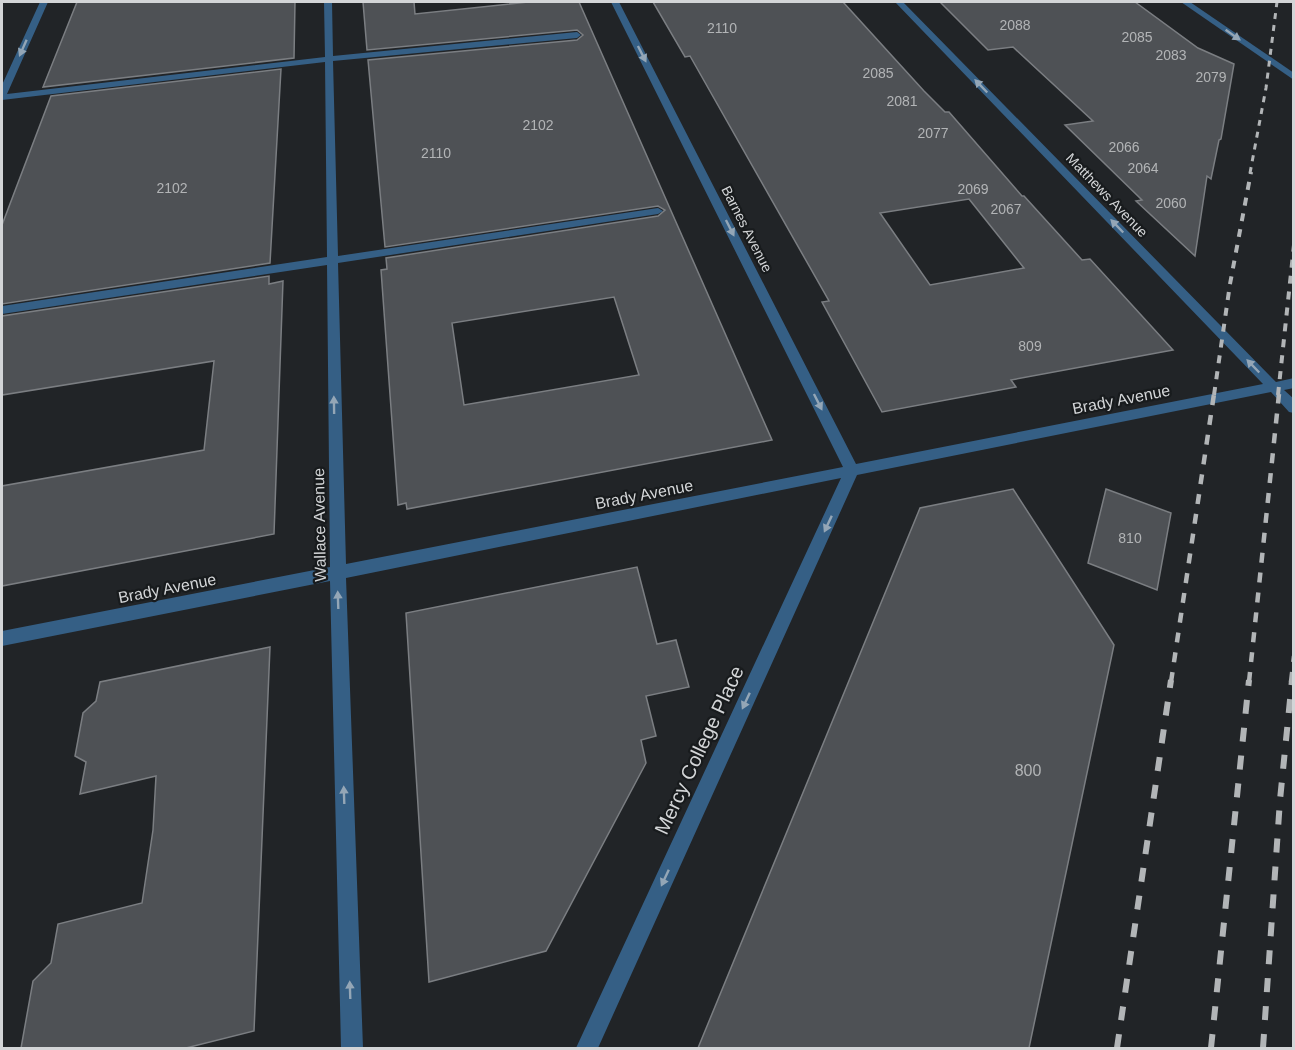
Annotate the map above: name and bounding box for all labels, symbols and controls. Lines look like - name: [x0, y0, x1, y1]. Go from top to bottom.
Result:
- house number: 2088: [999, 17, 1031, 33]
- house number: 2110: [707, 20, 737, 36]
- house number: 2085: [1121, 29, 1153, 45]
- one-way arrow: [1224, 29, 1240, 41]
- one-way arrow: [17, 39, 27, 57]
- one-way arrow: [637, 45, 646, 62]
- house number: 2083: [1155, 47, 1187, 63]
- house number: 2085: [862, 65, 894, 81]
- house number: 2079: [1195, 69, 1227, 85]
- one-way arrow: [975, 80, 989, 94]
- house number: 2081: [886, 93, 918, 109]
- house number: 2102: [522, 117, 554, 133]
- house number: 2077: [917, 125, 949, 141]
- house number: 2066: [1108, 139, 1140, 155]
- house number: 2110: [421, 145, 451, 161]
- street label: Matthews Avenue: [1063, 150, 1151, 240]
- house number: 2064: [1127, 160, 1159, 176]
- house number: 2102: [156, 180, 188, 196]
- house number: 2069: [957, 181, 989, 197]
- street label: Barnes Avenue: [718, 183, 776, 275]
- house number: 2060: [1155, 195, 1187, 211]
- house number: 2067: [990, 201, 1022, 217]
- one-way arrow: [725, 219, 734, 236]
- one-way arrow: [1110, 219, 1124, 234]
- house number: 809: [1018, 338, 1042, 354]
- one-way arrow: [1246, 360, 1260, 374]
- street label: Brady Avenue: [1071, 382, 1172, 417]
- one-way arrow: [813, 393, 822, 410]
- one-way arrow: [330, 396, 339, 415]
- street label: Wallace Avenue: [310, 468, 329, 582]
- street label: Brady Avenue: [594, 477, 695, 512]
- one-way arrow: [823, 515, 833, 533]
- house number: 810: [1118, 530, 1142, 546]
- street label: Brady Avenue: [117, 571, 218, 606]
- one-way arrow: [334, 591, 343, 610]
- street label: Mercy College Place: [650, 662, 748, 838]
- one-way arrow: [742, 693, 751, 710]
- house number: 800: [1015, 762, 1041, 779]
- one-way arrow: [340, 786, 349, 805]
- one-way arrow: [660, 870, 670, 888]
- one-way arrow: [346, 981, 355, 1000]

